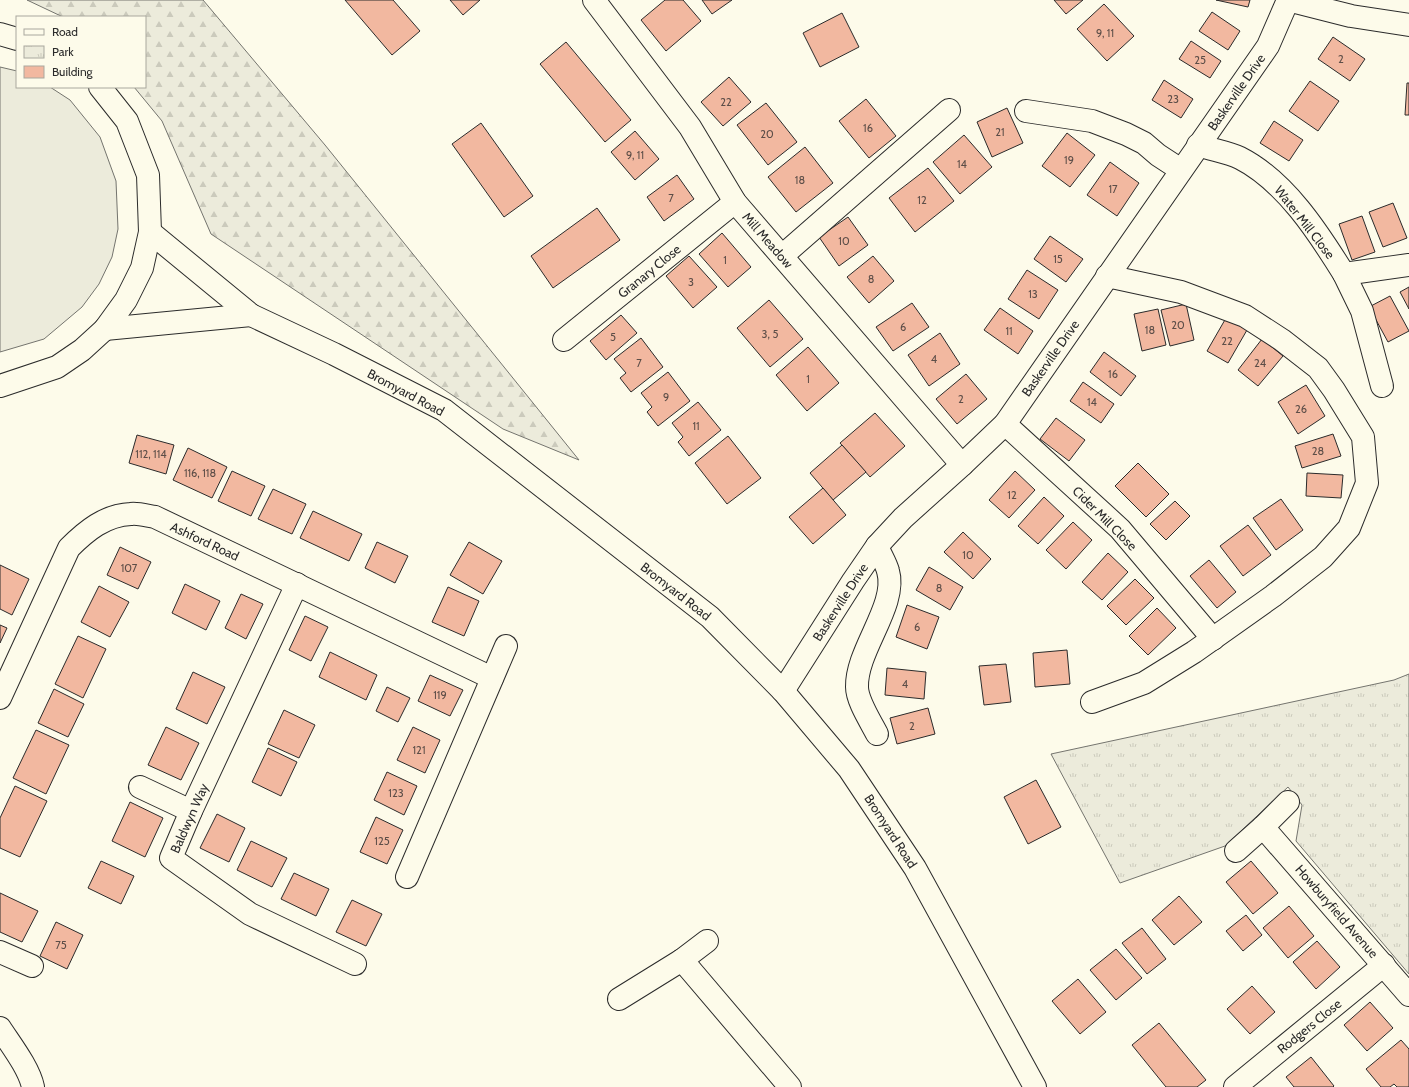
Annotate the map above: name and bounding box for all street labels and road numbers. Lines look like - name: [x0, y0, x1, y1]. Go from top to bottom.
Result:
- street label: Baskerville Drive: [1204, 50, 1268, 133]
- street label: Water Mill Close: [1271, 182, 1339, 262]
- street label: Mill Meadow: [739, 209, 797, 272]
- street label: Granary Close: [614, 241, 684, 301]
- street label: Baskerville Drive: [1018, 316, 1082, 399]
- street label: Bromyard Road: [365, 365, 447, 419]
- street label: Cider Mill Close: [1069, 482, 1141, 554]
- street label: Ashford Road: [168, 518, 242, 564]
- street label: Bromyard Road: [638, 559, 714, 623]
- street label: Baskerville Drive: [809, 560, 871, 644]
- street label: Baldwyn Way: [166, 780, 212, 855]
- street label: Bromyard Road: [861, 791, 921, 871]
- street label: Howburyfield Avenue: [1292, 861, 1382, 961]
- street label: Rodgers Close: [1274, 995, 1344, 1057]

